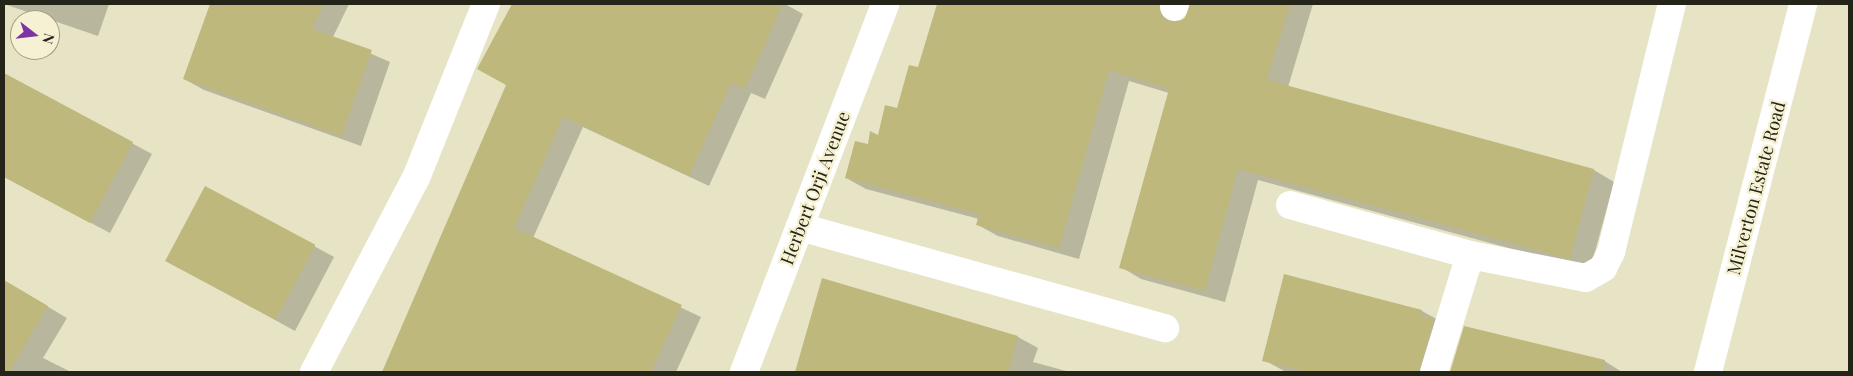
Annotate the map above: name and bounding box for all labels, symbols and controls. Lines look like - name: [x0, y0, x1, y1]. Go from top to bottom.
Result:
- north arrow: [10, 10, 60, 60]
- text: N: [38, 32, 59, 46]
- street label: Milverton Estate Road: [1722, 99, 1790, 277]
- street label: Herbert Orji Avenue: [776, 108, 854, 268]

